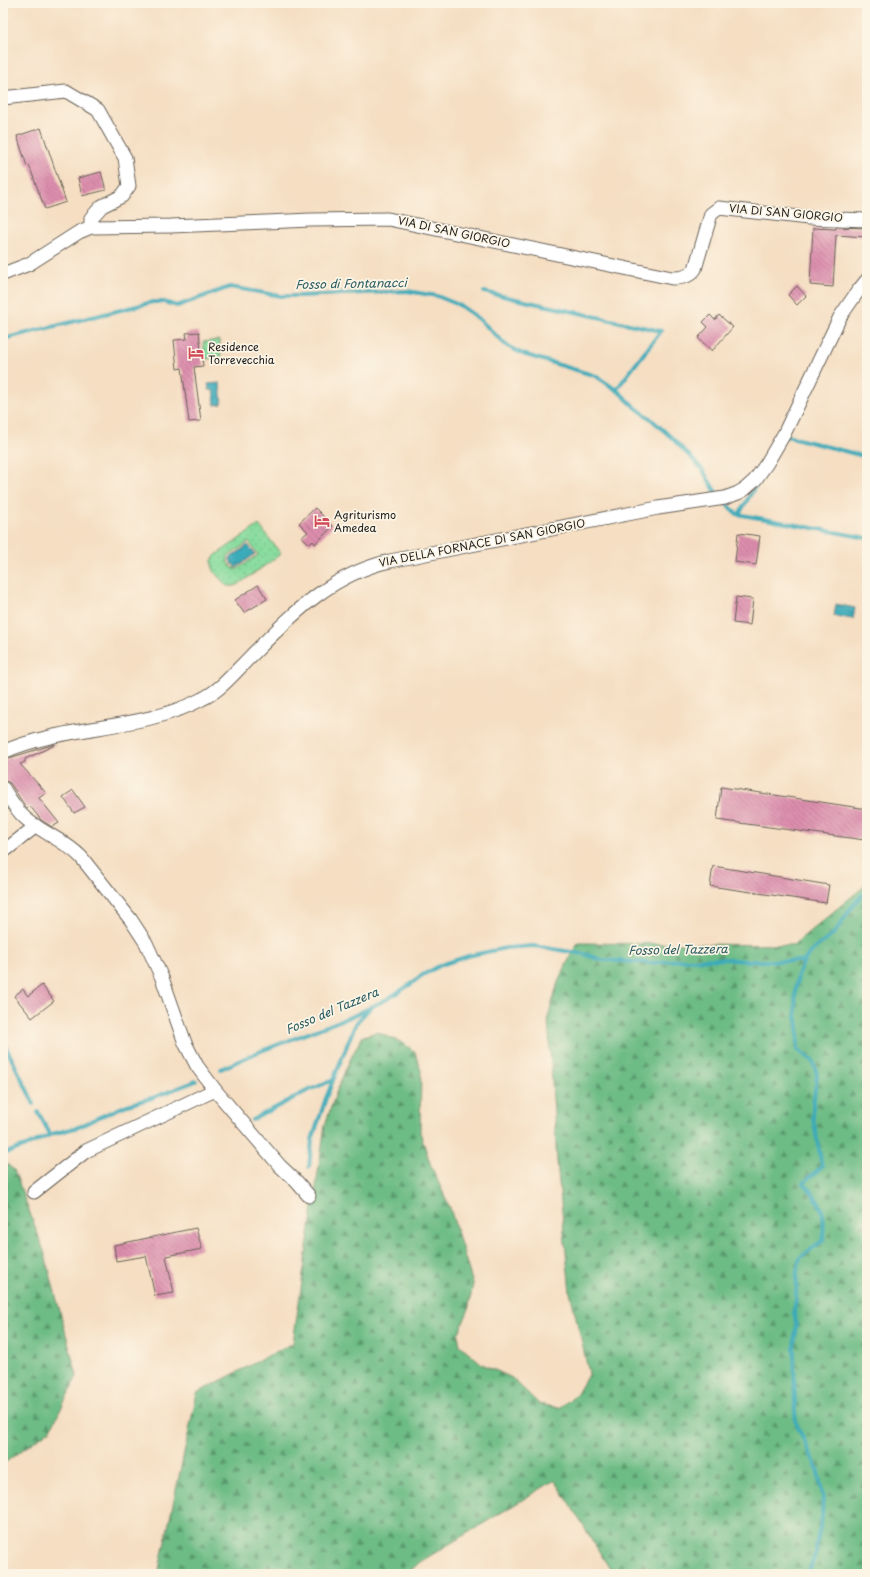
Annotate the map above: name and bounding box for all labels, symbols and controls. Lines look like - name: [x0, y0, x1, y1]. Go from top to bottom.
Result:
- street label: VIA DI SAN GIORGIO: [728, 199, 844, 226]
- street label: VIA DI SAN GIORGIO: [396, 211, 512, 252]
- water label: Fosso di Fontanacci: [295, 273, 409, 293]
- place label: Residence Torrevecchia: [208, 338, 275, 368]
- hotel icon: Residence Torrevecchia: [187, 344, 205, 362]
- place label: Agriturismo Amedea: [334, 506, 396, 536]
- hotel icon: Agriturismo Amedea: [313, 512, 331, 530]
- street label: VIA DELLA FORNACE DI SAN GIORGIO: [377, 514, 587, 571]
- water label: Fosso del Tazzera: [628, 939, 728, 959]
- water label: Fosso del Tazzera: [282, 982, 381, 1038]

